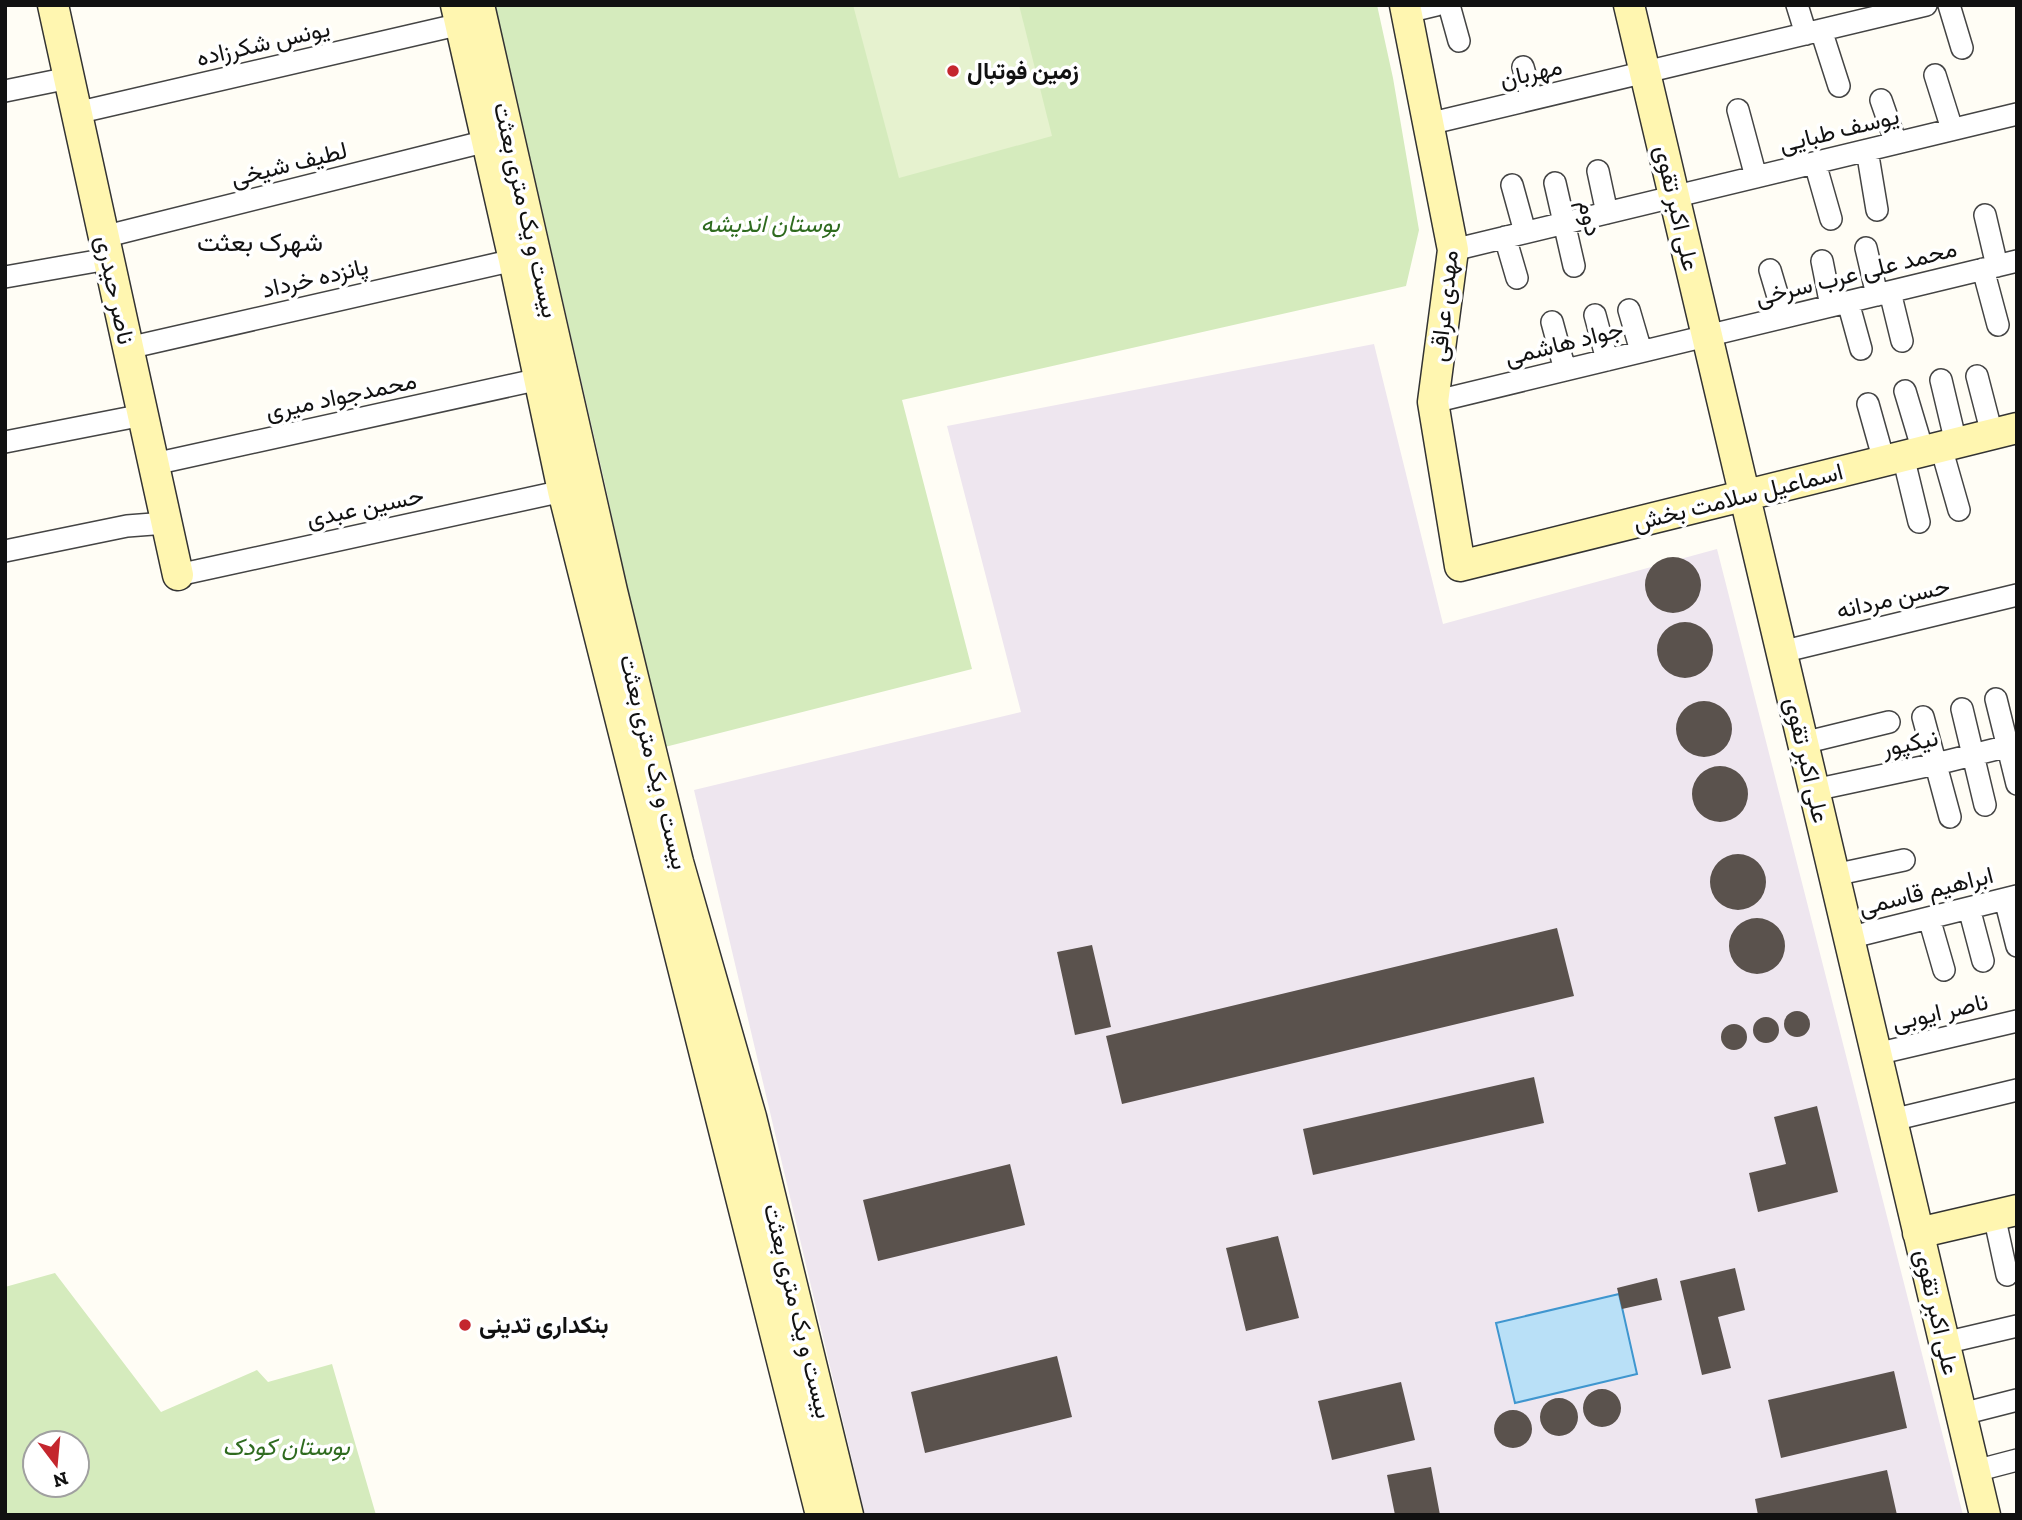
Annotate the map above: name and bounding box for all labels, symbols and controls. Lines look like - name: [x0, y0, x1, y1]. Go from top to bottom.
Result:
- street label: یونس شکرزاده: [193, 13, 333, 73]
- street label: مهربان: [1497, 51, 1565, 95]
- place label: زمین فوتبال: [967, 56, 1079, 86]
- marker: زمین فوتبال: [945, 63, 961, 79]
- street label: بیست و یک متری بعثت: [487, 99, 565, 321]
- street label: یوسف طبایی: [1776, 101, 1902, 159]
- street label: لطیف شیخی: [228, 135, 350, 192]
- street label: علی اکبر تقوی: [1648, 142, 1706, 274]
- street label: دوم: [1570, 197, 1609, 239]
- park label: بوستان اندیشه: [700, 209, 840, 239]
- district label: شهرک بعثت: [197, 226, 323, 258]
- street label: ناصر حیدری: [89, 233, 141, 347]
- street label: محمد علی عرب سرخی: [1752, 233, 1960, 313]
- street label: مهدی عراقی: [1423, 249, 1465, 363]
- street label: پانزده خرداد: [259, 251, 371, 306]
- street label: جواد هاشمی: [1502, 314, 1626, 372]
- street label: محمدجواد میری: [263, 365, 419, 427]
- street label: اسماعیل سلامت بخش: [1630, 456, 1846, 537]
- street label: حسین عبدی: [304, 480, 426, 533]
- street label: حسن مردانه: [1833, 570, 1953, 626]
- street label: بیست و یک متری بعثت: [613, 652, 695, 872]
- street label: علی اکبر تقوی: [1778, 694, 1836, 826]
- street label: نیکپور: [1878, 722, 1941, 765]
- street label: ابراهیم قاسمی: [1856, 860, 1997, 923]
- street label: ناصر ایوبی: [1889, 986, 1991, 1038]
- street label: بیست و یک متری بعثت: [757, 1201, 839, 1421]
- street label: علی اکبر تقوی: [1908, 1246, 1966, 1378]
- place label: بنکداری تدینی: [479, 1310, 609, 1340]
- marker: بنکداری تدینی: [457, 1317, 473, 1333]
- north arrow: [21, 1429, 91, 1499]
- park label: بوستان کودک: [222, 1432, 351, 1462]
- text: N: [50, 1467, 71, 1493]

